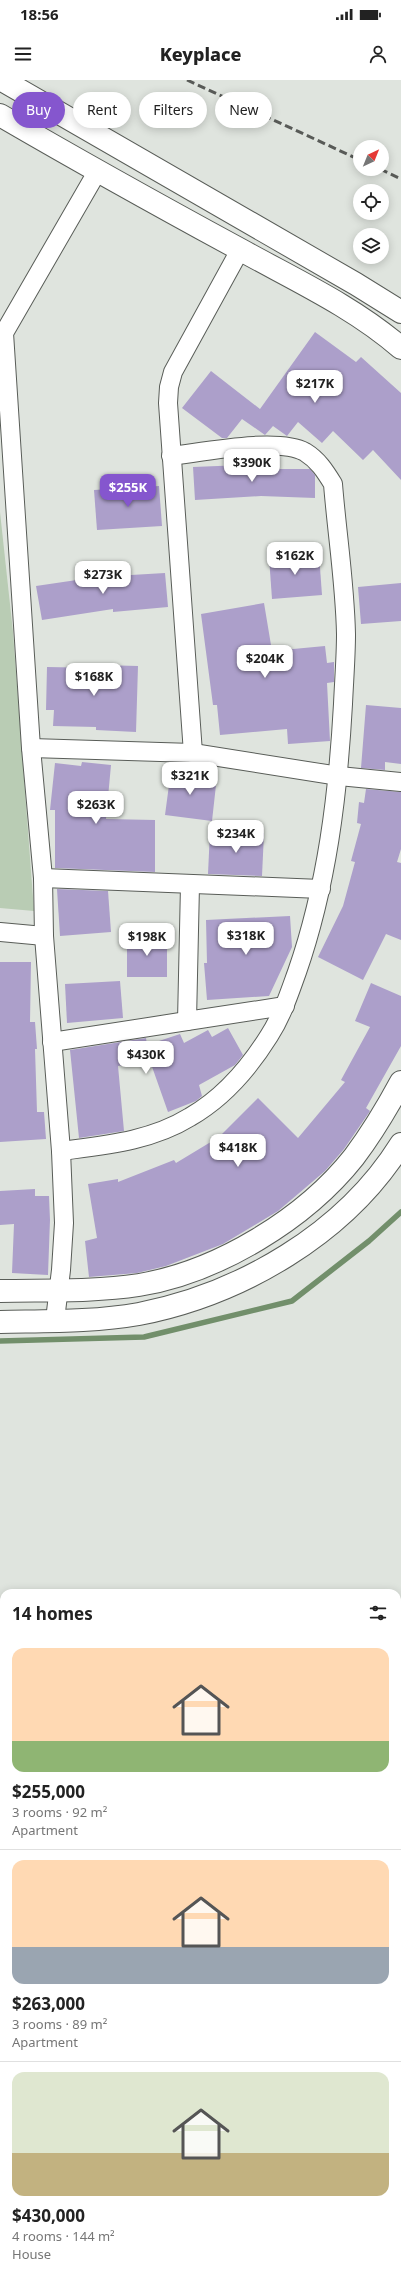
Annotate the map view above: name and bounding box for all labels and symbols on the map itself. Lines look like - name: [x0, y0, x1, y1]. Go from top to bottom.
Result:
- north arrow: [353, 140, 389, 176]
- pin: $217K: [287, 370, 343, 404]
- pin: $390K: [224, 449, 280, 483]
- pin: $255K: [100, 474, 156, 508]
- pin: $162K: [267, 542, 323, 576]
- pin: $273K: [75, 561, 131, 595]
- pin: $204K: [237, 645, 293, 679]
- pin: $168K: [66, 663, 122, 697]
- pin: $321K: [162, 762, 218, 796]
- pin: $263K: [68, 791, 124, 825]
- pin: $234K: [208, 820, 264, 854]
- pin: $318K: [218, 922, 274, 956]
- pin: $198K: [119, 923, 175, 957]
- pin: $430K: [118, 1041, 174, 1075]
- pin: $418K: [210, 1134, 266, 1168]

